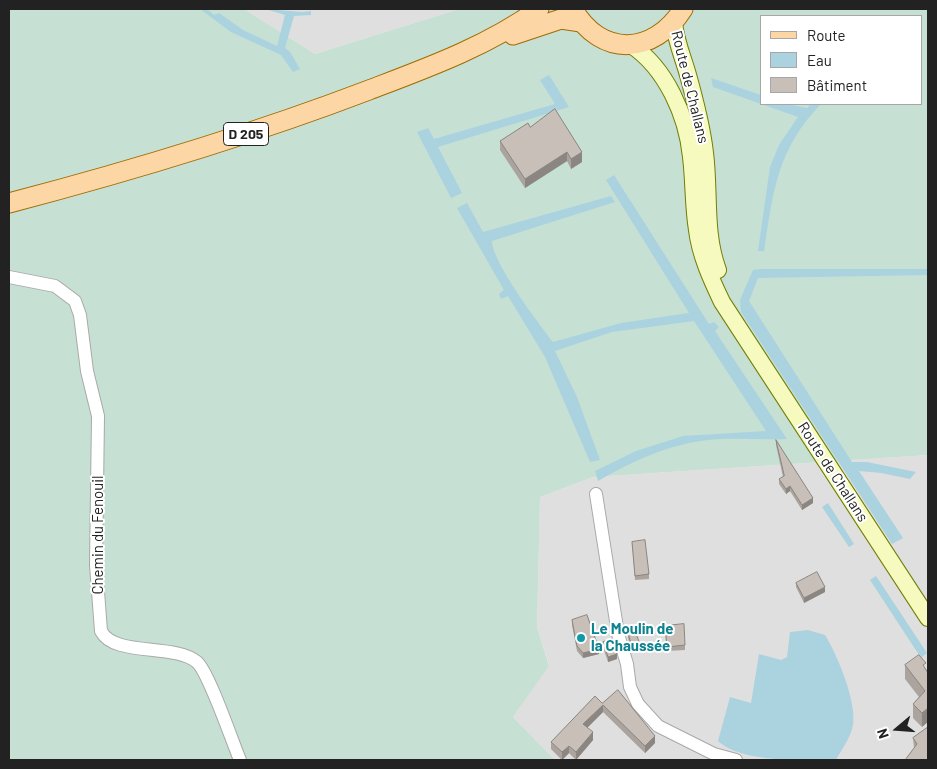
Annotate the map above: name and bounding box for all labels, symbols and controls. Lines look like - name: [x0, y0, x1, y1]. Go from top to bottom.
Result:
- legend: [760, 15, 922, 105]
- text: Route: [807, 26, 846, 44]
- street label: Route de Challans: [667, 29, 713, 145]
- text: Eau: [807, 51, 832, 69]
- text: Bâtiment: [807, 76, 867, 94]
- road number: D 205: [224, 122, 268, 146]
- street label: Route de Challans: [794, 419, 872, 525]
- street label: Chemin du Fenouil: [89, 475, 107, 595]
- place label: Le Moulin de la Chaussée: [591, 620, 673, 655]
- marker: Le Moulin de la Chaussée: [575, 632, 587, 644]
- north arrow: [872, 704, 922, 754]
- text: N: [873, 727, 892, 741]

